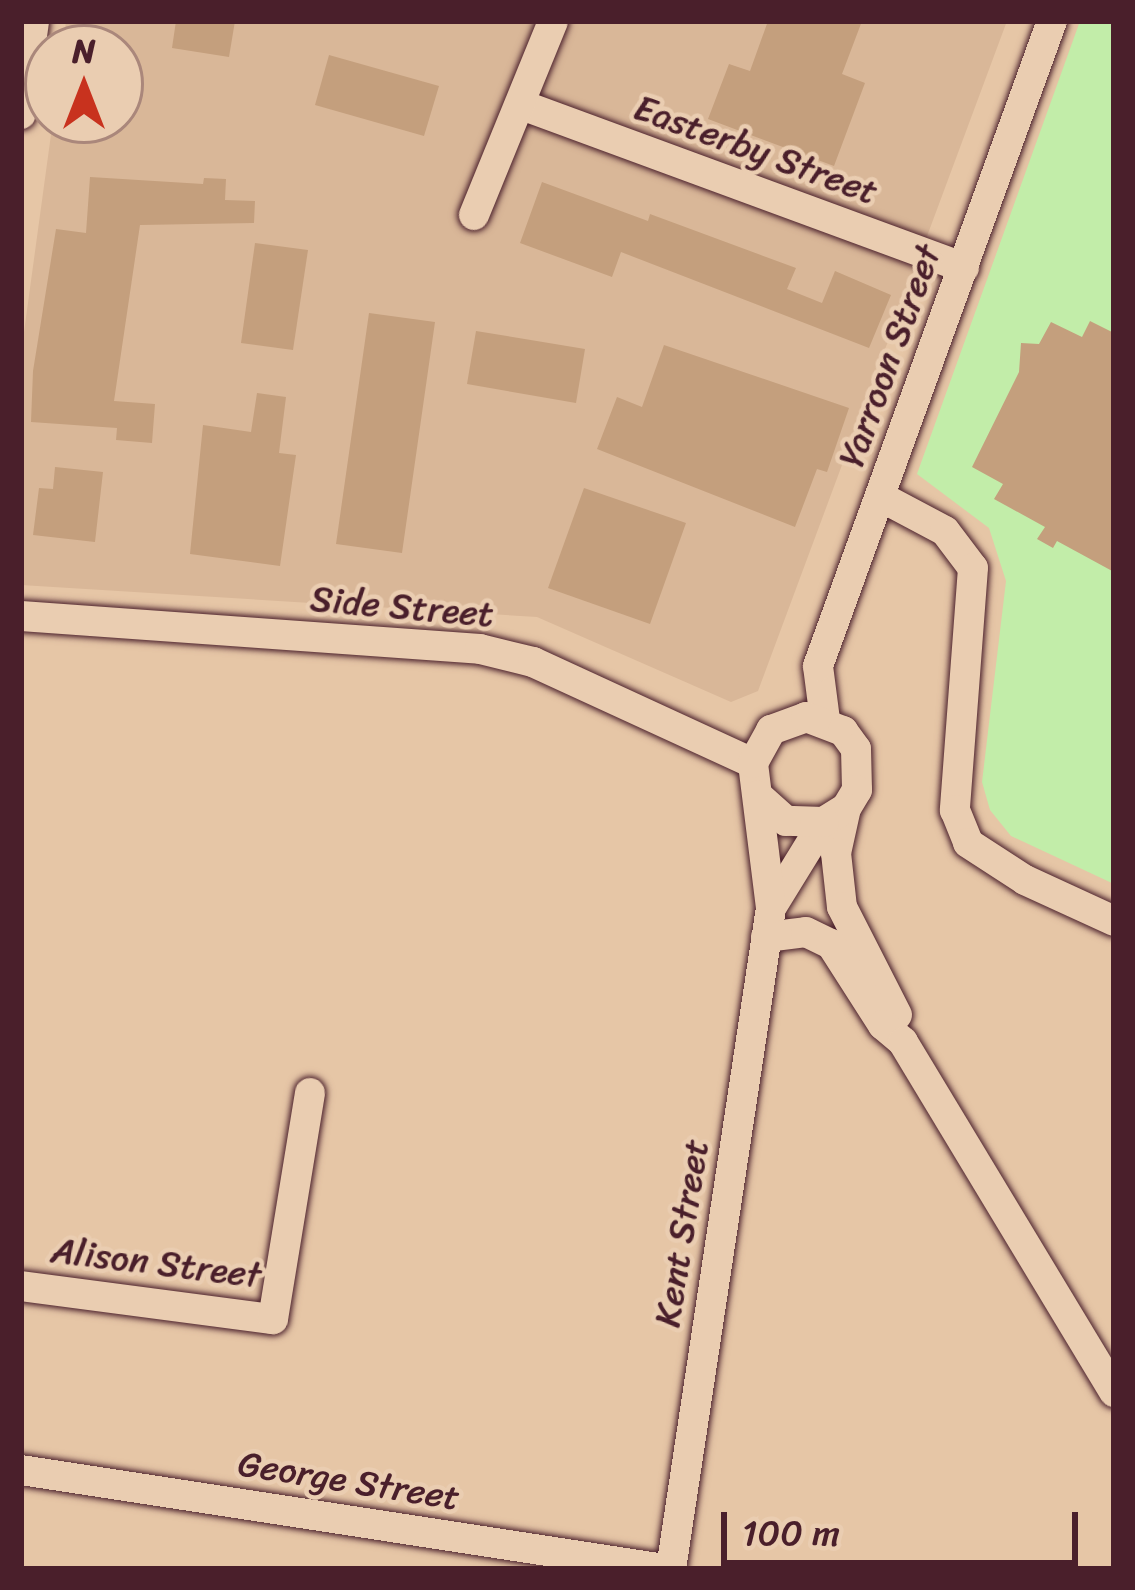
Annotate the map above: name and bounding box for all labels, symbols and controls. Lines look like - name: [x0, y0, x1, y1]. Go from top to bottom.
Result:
- text: N: [73, 22, 95, 80]
- north arrow: [24, 24, 144, 144]
- street label: Easterby Street: [628, 86, 884, 214]
- street label: Yarroon Street: [830, 239, 950, 473]
- street label: Side Street: [308, 577, 496, 637]
- street label: Kent Street: [646, 1136, 718, 1330]
- street label: Alison Street: [48, 1229, 264, 1297]
- street label: George Street: [235, 1442, 463, 1520]
- scale bar: [727, 1488, 1084, 1562]
- text: 100 m: [742, 1501, 840, 1565]

